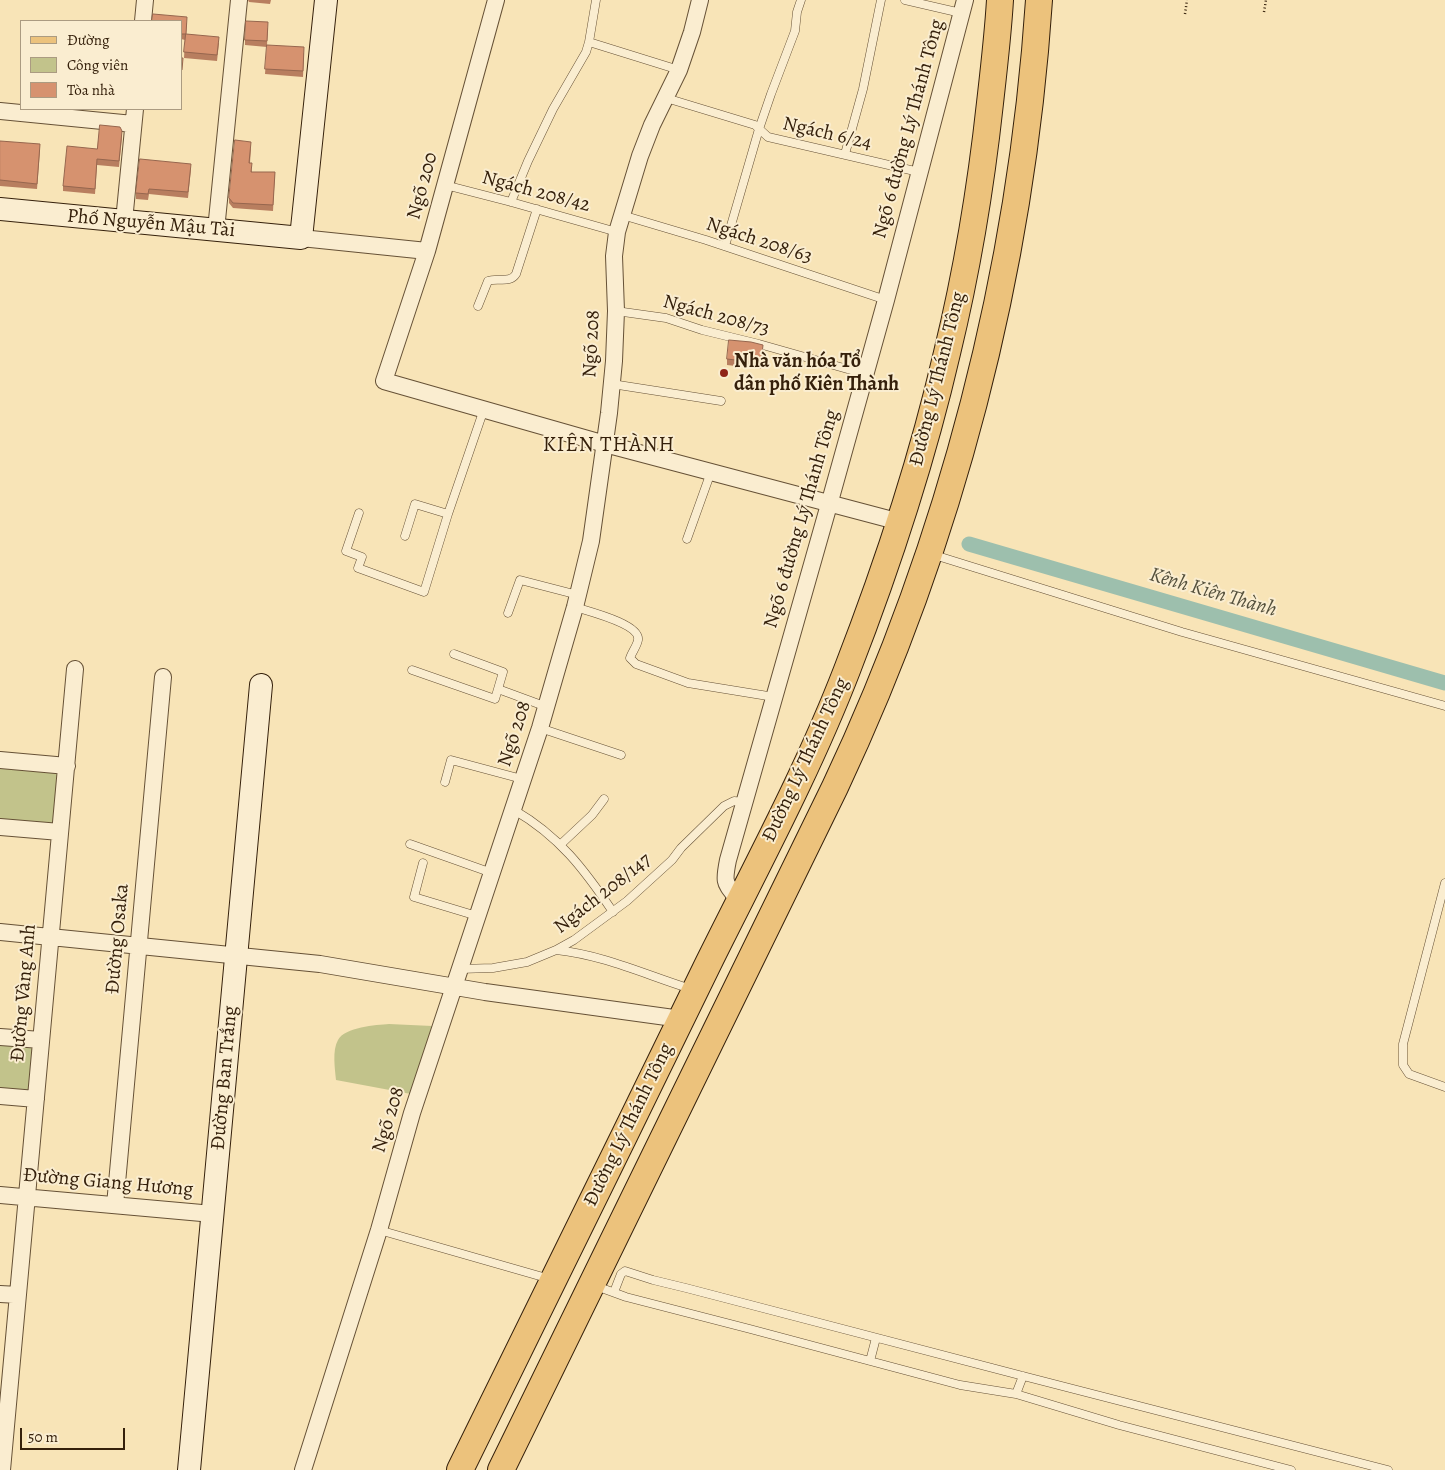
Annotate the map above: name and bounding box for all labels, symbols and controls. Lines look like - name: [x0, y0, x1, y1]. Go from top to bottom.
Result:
- street label: Ngõ 6 đường Lý Thánh Tông: [868, 17, 950, 241]
- legend: [20, 20, 182, 110]
- text: Đường: [67, 30, 109, 50]
- text: Công viên: [67, 55, 128, 75]
- text: Tòa nhà: [67, 80, 115, 100]
- street label: Ngách 6/24: [780, 112, 874, 156]
- street label: Ngõ 200: [403, 150, 443, 222]
- street label: Ngách 208/42: [479, 166, 593, 218]
- street label: Phố Nguyễn Mậu Tài: [66, 205, 236, 243]
- street label: Ngách 208/63: [703, 213, 815, 269]
- street label: Đường Lý Thánh Tông: [905, 289, 971, 469]
- street label: Ngách 208/73: [660, 290, 772, 342]
- street label: Ngõ 208: [578, 310, 606, 378]
- place label: Nhà văn hóa Tổ dân phố Kiên Thành: [734, 350, 899, 397]
- marker: Nhà văn hóa Tổ dân phố Kiên Thành: [718, 367, 730, 379]
- street label: Ngõ 6 đường Lý Thánh Tông: [759, 407, 845, 631]
- district label: KIÊN THÀNH: [541, 433, 677, 459]
- water label: Kênh Kiên Thành: [1146, 563, 1280, 623]
- street label: Đường Lý Thánh Tông: [757, 674, 855, 846]
- street label: Ngõ 208: [493, 698, 537, 770]
- street label: Ngách 208/147: [550, 849, 656, 939]
- street label: Đường Osaka: [101, 883, 135, 995]
- street label: Đường Vàng Anh: [6, 923, 42, 1063]
- street label: Đường Ban Trắng: [207, 1005, 243, 1151]
- street label: Đường Lý Thánh Tông: [579, 1039, 679, 1211]
- street label: Ngõ 208: [368, 1084, 410, 1156]
- street label: Đường Giang Hương: [22, 1164, 194, 1202]
- scale bar: [22, 1418, 128, 1450]
- text: 50 m: [28, 1427, 58, 1447]

